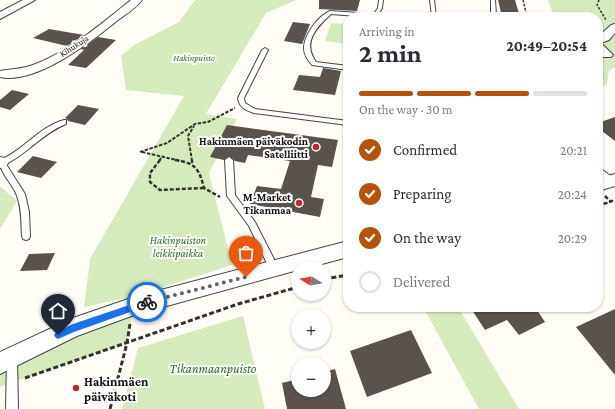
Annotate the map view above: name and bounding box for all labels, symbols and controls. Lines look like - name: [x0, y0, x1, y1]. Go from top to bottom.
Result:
- text: Arriving in: [359, 24, 415, 39]
- street label: Kihukuja: [58, 33, 91, 60]
- text: 20:49–20:54: [506, 38, 587, 54]
- text: 2 min: [359, 39, 422, 68]
- park label: Hakinpuisto: [173, 53, 215, 63]
- text: On the way · 30 m: [359, 102, 452, 117]
- place label: Hakinmäen päiväkodin Satelliitti: [199, 135, 309, 160]
- icon: check: [359, 139, 381, 161]
- marker: Hakinmäen päiväkodin Satelliitti: [311, 142, 321, 152]
- text: Confirmed: [393, 142, 457, 158]
- text: 20:21: [560, 143, 587, 158]
- icon: check: [359, 183, 381, 205]
- text: Preparing: [393, 186, 452, 202]
- text: 20:24: [558, 187, 587, 202]
- place label: M-Market Tikanmaa: [243, 191, 292, 216]
- marker: M-Market Tikanmaa: [294, 198, 304, 208]
- icon: check: [359, 227, 381, 249]
- text: On the way: [393, 230, 461, 246]
- text: 20:29: [558, 231, 587, 246]
- park label: Hakinpuiston leikkipaikka: [150, 234, 207, 260]
- pin: [229, 236, 263, 277]
- icon: bag: [235, 242, 257, 264]
- north arrow: [291, 261, 331, 301]
- map controls: [291, 261, 331, 397]
- text: Delivered: [393, 274, 450, 290]
- courier: [127, 282, 167, 322]
- icon: bike: [136, 291, 158, 313]
- pin: [41, 294, 75, 335]
- icon: home: [47, 300, 69, 322]
- button: +: [291, 309, 331, 349]
- button: −: [291, 357, 331, 397]
- park label: Tikanmaanpuisto: [170, 361, 257, 376]
- place label: Hakinmäen päiväkoti: [84, 374, 149, 404]
- marker: Hakinmäen päiväkoti: [71, 383, 81, 393]

